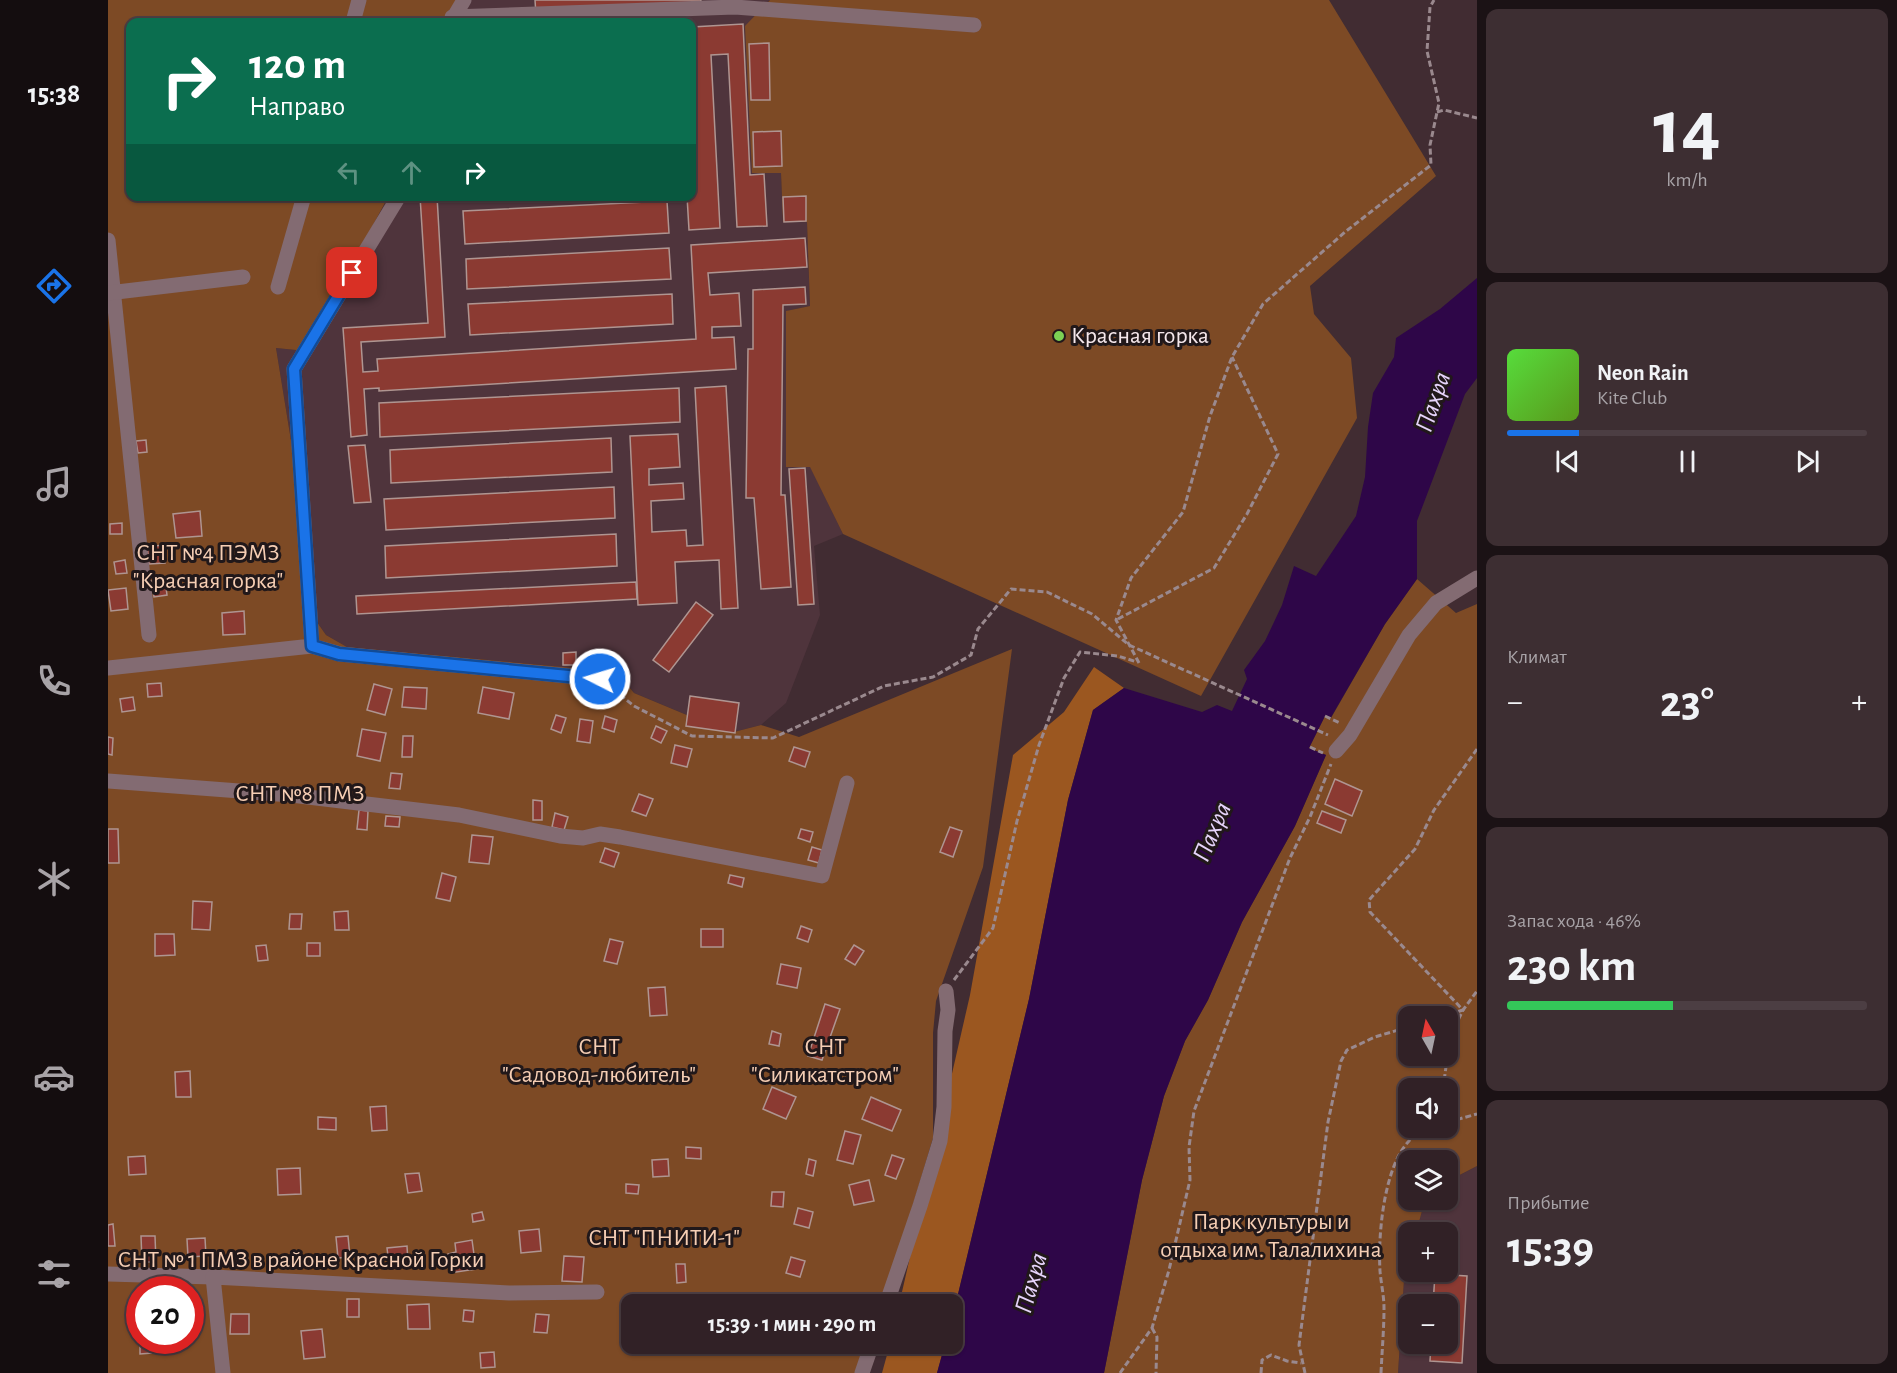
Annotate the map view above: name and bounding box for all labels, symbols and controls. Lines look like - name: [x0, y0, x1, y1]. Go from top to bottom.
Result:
- icon: right: [150, 42, 228, 120]
- text: 120 m: [249, 44, 346, 86]
- text: 15:38: [28, 80, 80, 107]
- text: 14: [1653, 90, 1721, 168]
- text: Направо: [249, 93, 345, 120]
- icon: left: [332, 156, 365, 189]
- icon: ahead: [395, 156, 428, 189]
- icon: right: [458, 156, 491, 189]
- text: km/h: [1666, 170, 1708, 190]
- pin: [326, 247, 377, 298]
- icon: arrive: [335, 256, 368, 289]
- icon: directions: [33, 265, 75, 307]
- place label: Красная горка: [1071, 324, 1209, 348]
- marker: Красная горка: [1052, 329, 1066, 343]
- text: Neon Rain: [1597, 362, 1689, 384]
- water label: Пахра: [1411, 369, 1455, 435]
- text: Kite Club: [1597, 388, 1667, 408]
- icon: previous: [1551, 445, 1584, 478]
- icon: pause: [1671, 445, 1704, 478]
- icon: next: [1791, 445, 1824, 478]
- icon: music: [33, 463, 75, 505]
- park label: СНТ №4 ПЭМЗ "Красная горка": [133, 541, 283, 593]
- position arrow: [568, 647, 632, 711]
- text: Климат: [1507, 647, 1567, 667]
- icon: phone: [33, 660, 75, 702]
- text: 23°: [1660, 680, 1714, 725]
- text: −: [1507, 686, 1523, 719]
- text: +: [1851, 686, 1867, 719]
- park label: СНТ №8 ПМЗ: [235, 782, 365, 806]
- water label: Пахра: [1188, 799, 1236, 865]
- icon: climate: [33, 858, 75, 900]
- text: Запас хода · 46%: [1507, 911, 1641, 931]
- text: 230 km: [1507, 944, 1636, 989]
- north arrow: [1398, 1006, 1458, 1066]
- map controls: [1398, 1006, 1458, 1354]
- park label: СНТ "Садовод-любитель": [502, 1035, 696, 1087]
- park label: СНТ "Силикатстром": [751, 1035, 899, 1087]
- icon: car: [33, 1056, 75, 1098]
- button: sound: [1398, 1078, 1458, 1138]
- button: layers: [1398, 1150, 1458, 1210]
- text: Прибытие: [1507, 1193, 1589, 1213]
- park label: Парк культуры и отдыха им. Талалихина: [1160, 1210, 1382, 1262]
- button: +: [1398, 1222, 1458, 1282]
- park label: СНТ "ПНИТИ-1": [588, 1226, 740, 1250]
- text: 15:39: [1507, 1226, 1594, 1271]
- park label: СНТ № 1 ПМЗ в районе Красной Горки: [118, 1248, 484, 1272]
- water label: Пахра: [1010, 1250, 1052, 1316]
- icon: filters: [33, 1253, 75, 1295]
- speed limit sign: 20: [126, 1276, 204, 1354]
- button: −: [1398, 1294, 1458, 1354]
- text: 15:39 · 1 мин · 290 m: [708, 1313, 876, 1335]

